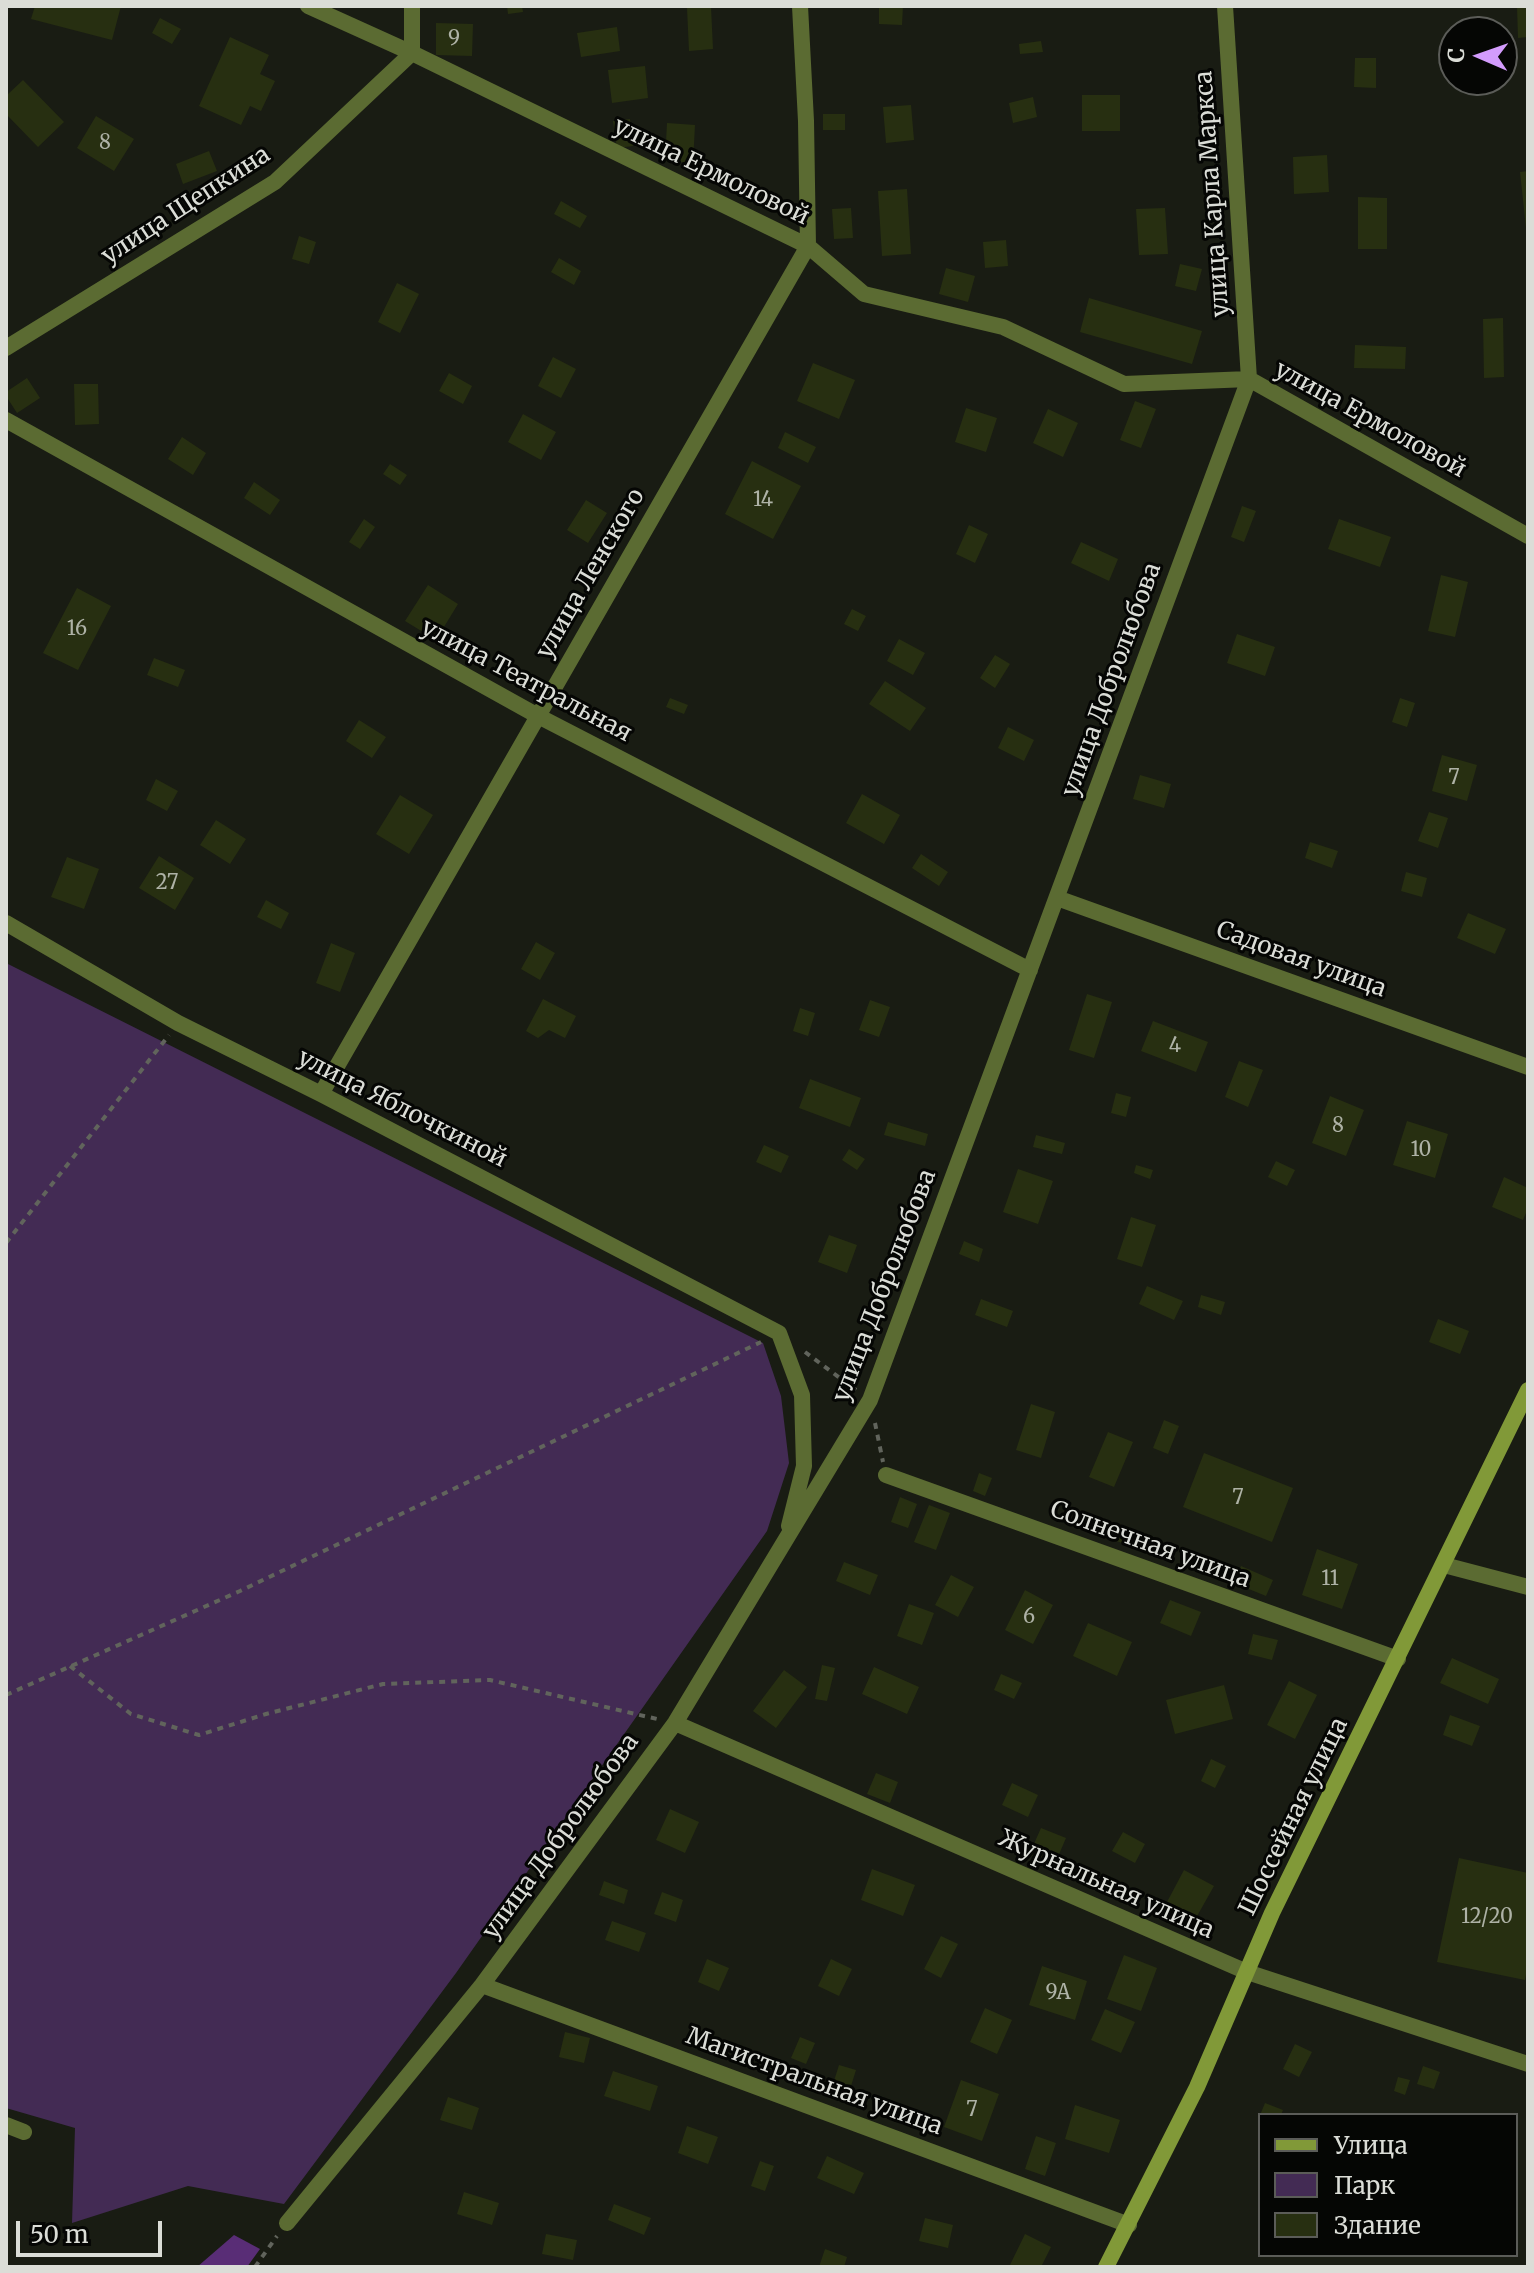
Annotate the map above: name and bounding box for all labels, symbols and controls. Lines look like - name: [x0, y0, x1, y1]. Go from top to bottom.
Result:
- north arrow: [1438, 16, 1518, 96]
- house number: 9: [448, 27, 460, 51]
- text: С: [1442, 47, 1470, 63]
- street label: улица Карла Маркса: [1190, 70, 1236, 318]
- street label: улица Ермоловой: [608, 112, 814, 232]
- house number: 8: [99, 131, 111, 155]
- street label: улица Щепкина: [96, 141, 276, 271]
- street label: улица Ермоловой: [1269, 355, 1471, 485]
- street label: улица Ленского: [531, 484, 651, 664]
- house number: 14: [753, 488, 773, 512]
- street label: улица Добролюбова: [1056, 559, 1168, 801]
- street label: улица Театральная: [416, 613, 636, 749]
- house number: 16: [67, 617, 87, 641]
- house number: 7: [1448, 766, 1460, 790]
- house number: 27: [156, 871, 178, 895]
- street label: Садовая улица: [1212, 916, 1390, 1004]
- house number: 4: [1169, 1034, 1181, 1058]
- street label: улица Яблочкиной: [293, 1044, 511, 1174]
- house number: 8: [1332, 1114, 1344, 1138]
- house number: 10: [1410, 1138, 1432, 1162]
- street label: улица Добролюбова: [827, 1166, 943, 1406]
- house number: 7: [1232, 1486, 1244, 1510]
- street label: Солнечная улица: [1046, 1495, 1254, 1595]
- house number: 11: [1321, 1567, 1339, 1591]
- house number: 6: [1023, 1605, 1035, 1629]
- street label: Шоссейная улица: [1234, 1713, 1354, 1921]
- street label: улица Добролюбова: [477, 1729, 645, 1945]
- street label: Журнальная улица: [994, 1824, 1218, 1946]
- house number: 12/20: [1461, 1905, 1513, 1929]
- house number: 9А: [1045, 1981, 1071, 2005]
- street label: Магистральная улица: [682, 2022, 946, 2142]
- house number: 7: [966, 2098, 978, 2122]
- legend: [1258, 2113, 1518, 2257]
- text: Улица: [1334, 2130, 1408, 2161]
- text: Парк: [1334, 2170, 1395, 2201]
- scale bar: [20, 2205, 166, 2255]
- text: Здание: [1334, 2210, 1421, 2241]
- text: 50 m: [30, 2219, 89, 2250]

